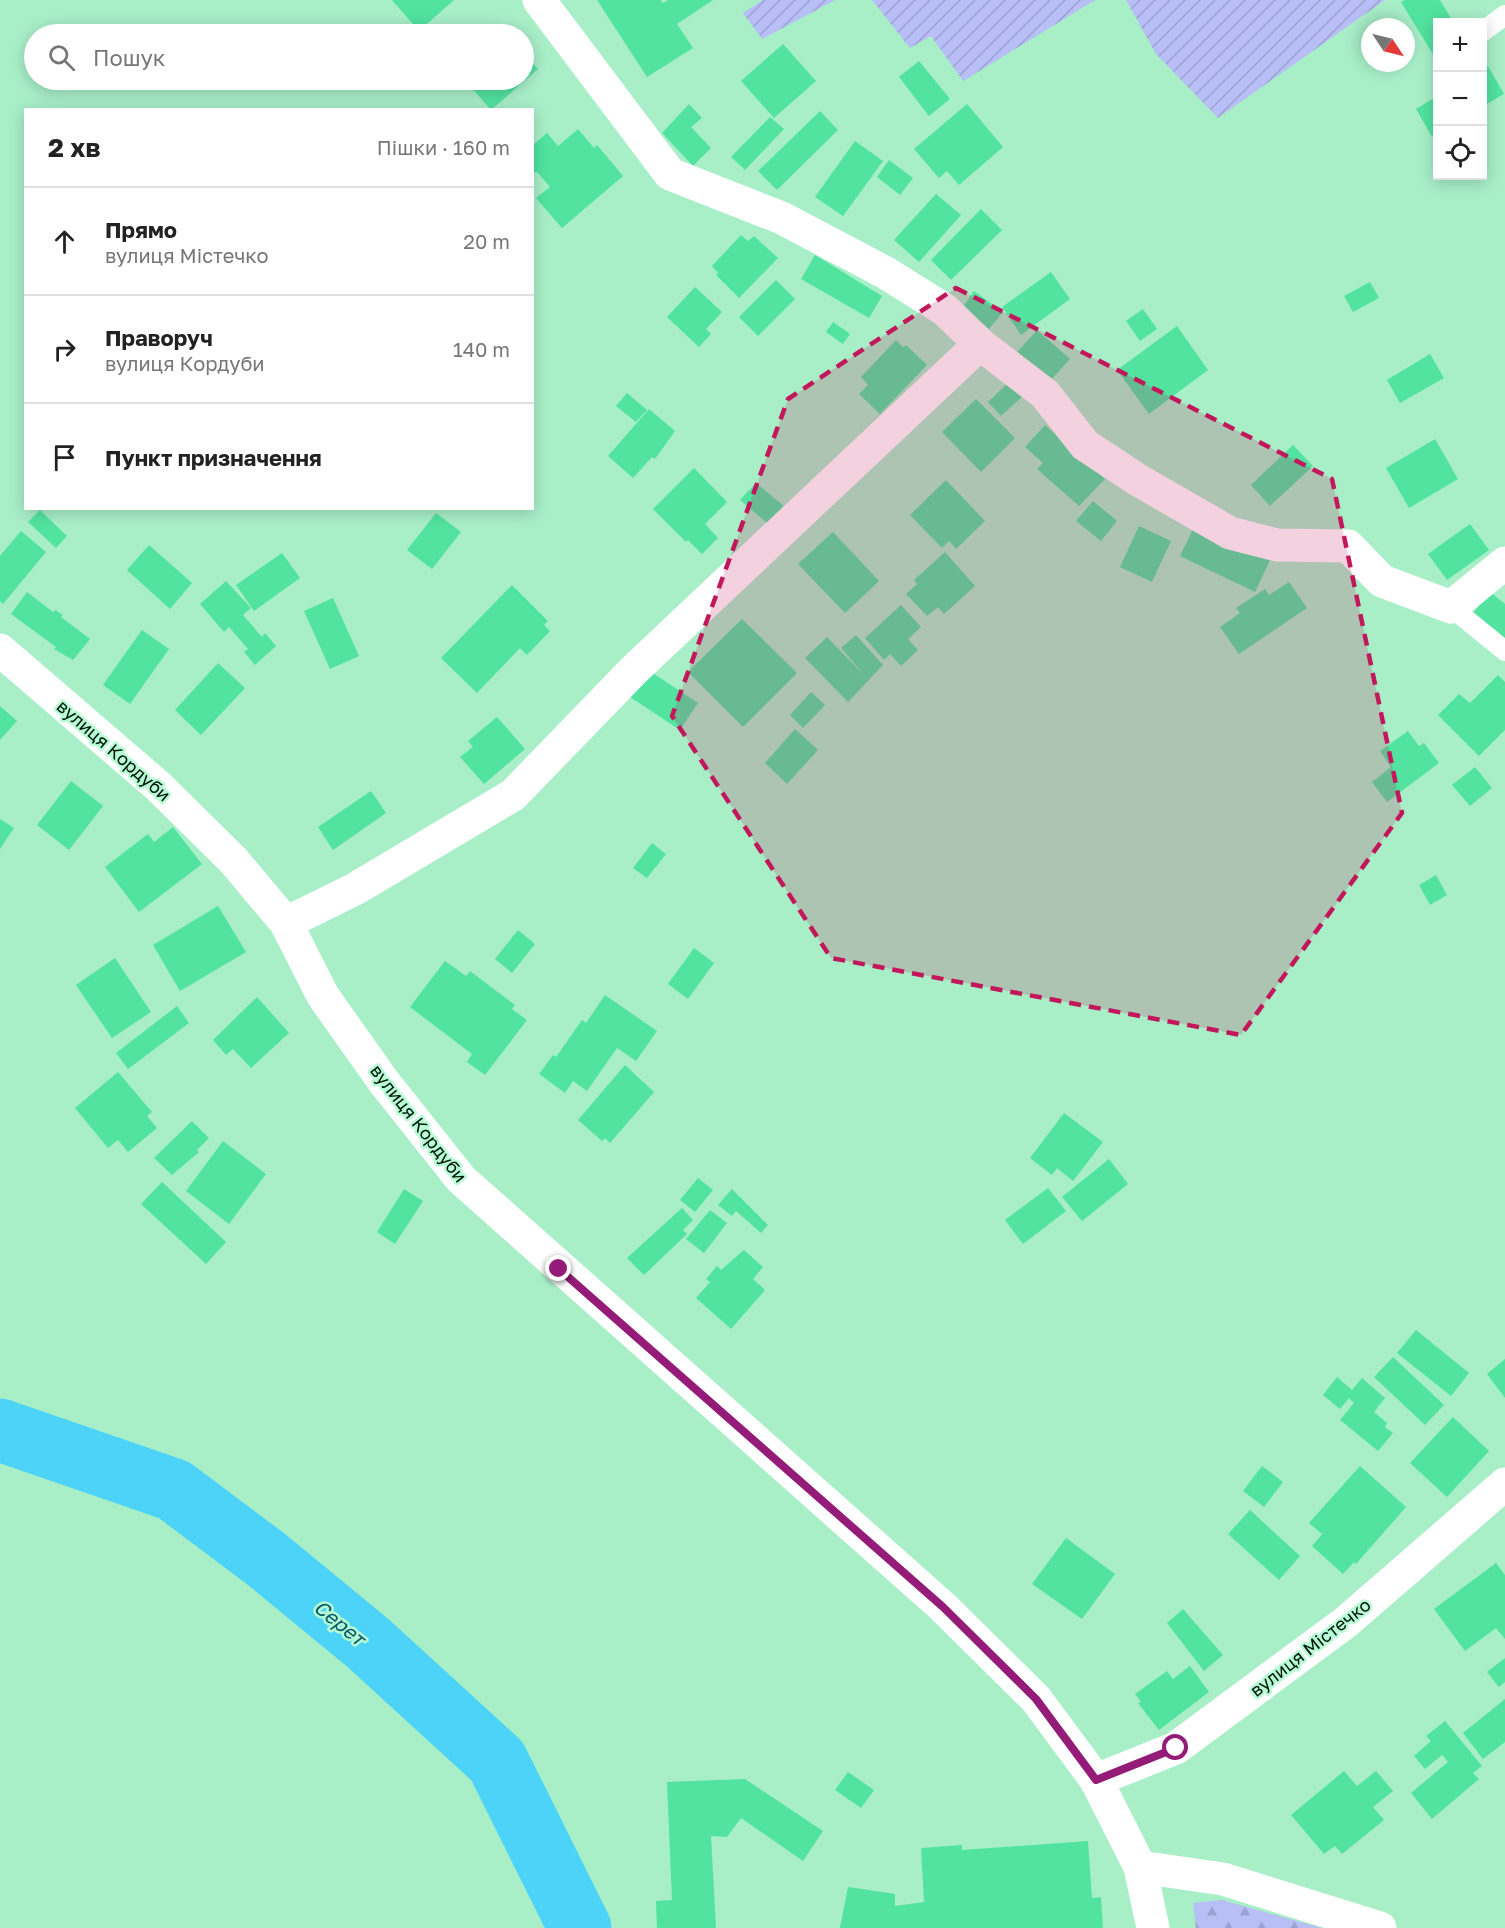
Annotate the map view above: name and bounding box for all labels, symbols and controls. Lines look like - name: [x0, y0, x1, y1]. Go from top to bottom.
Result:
- north arrow: [1361, 18, 1415, 72]
- map controls: [1433, 18, 1487, 180]
- button: +: [1433, 18, 1487, 72]
- search box: [24, 24, 534, 90]
- icon: search: [45, 41, 78, 74]
- text: Пошук: [93, 44, 166, 71]
- button: −: [1433, 72, 1487, 126]
- button: locate: [1433, 126, 1487, 180]
- text: 2 хв: [48, 132, 101, 163]
- text: Пішки · 160 m: [377, 135, 510, 159]
- text: Прямо: [105, 216, 177, 243]
- icon: ahead: [48, 225, 81, 258]
- text: 20 m: [463, 229, 510, 253]
- text: вулиця Містечко: [105, 243, 268, 267]
- text: Праворуч: [105, 324, 213, 351]
- icon: right: [48, 333, 81, 366]
- text: 140 m: [453, 337, 510, 361]
- text: вулиця Кордуби: [105, 351, 265, 375]
- icon: arrive: [48, 441, 81, 474]
- text: Пункт призначення: [105, 444, 322, 471]
- street label: вулиця Кордуби: [53, 695, 175, 805]
- street label: вулиця Кордуби: [366, 1060, 472, 1186]
- route end: [545, 1255, 571, 1281]
- street label: вулиця Містечко: [1245, 1593, 1375, 1701]
- water label: Серет: [310, 1594, 373, 1652]
- route start: [1162, 1734, 1188, 1760]

